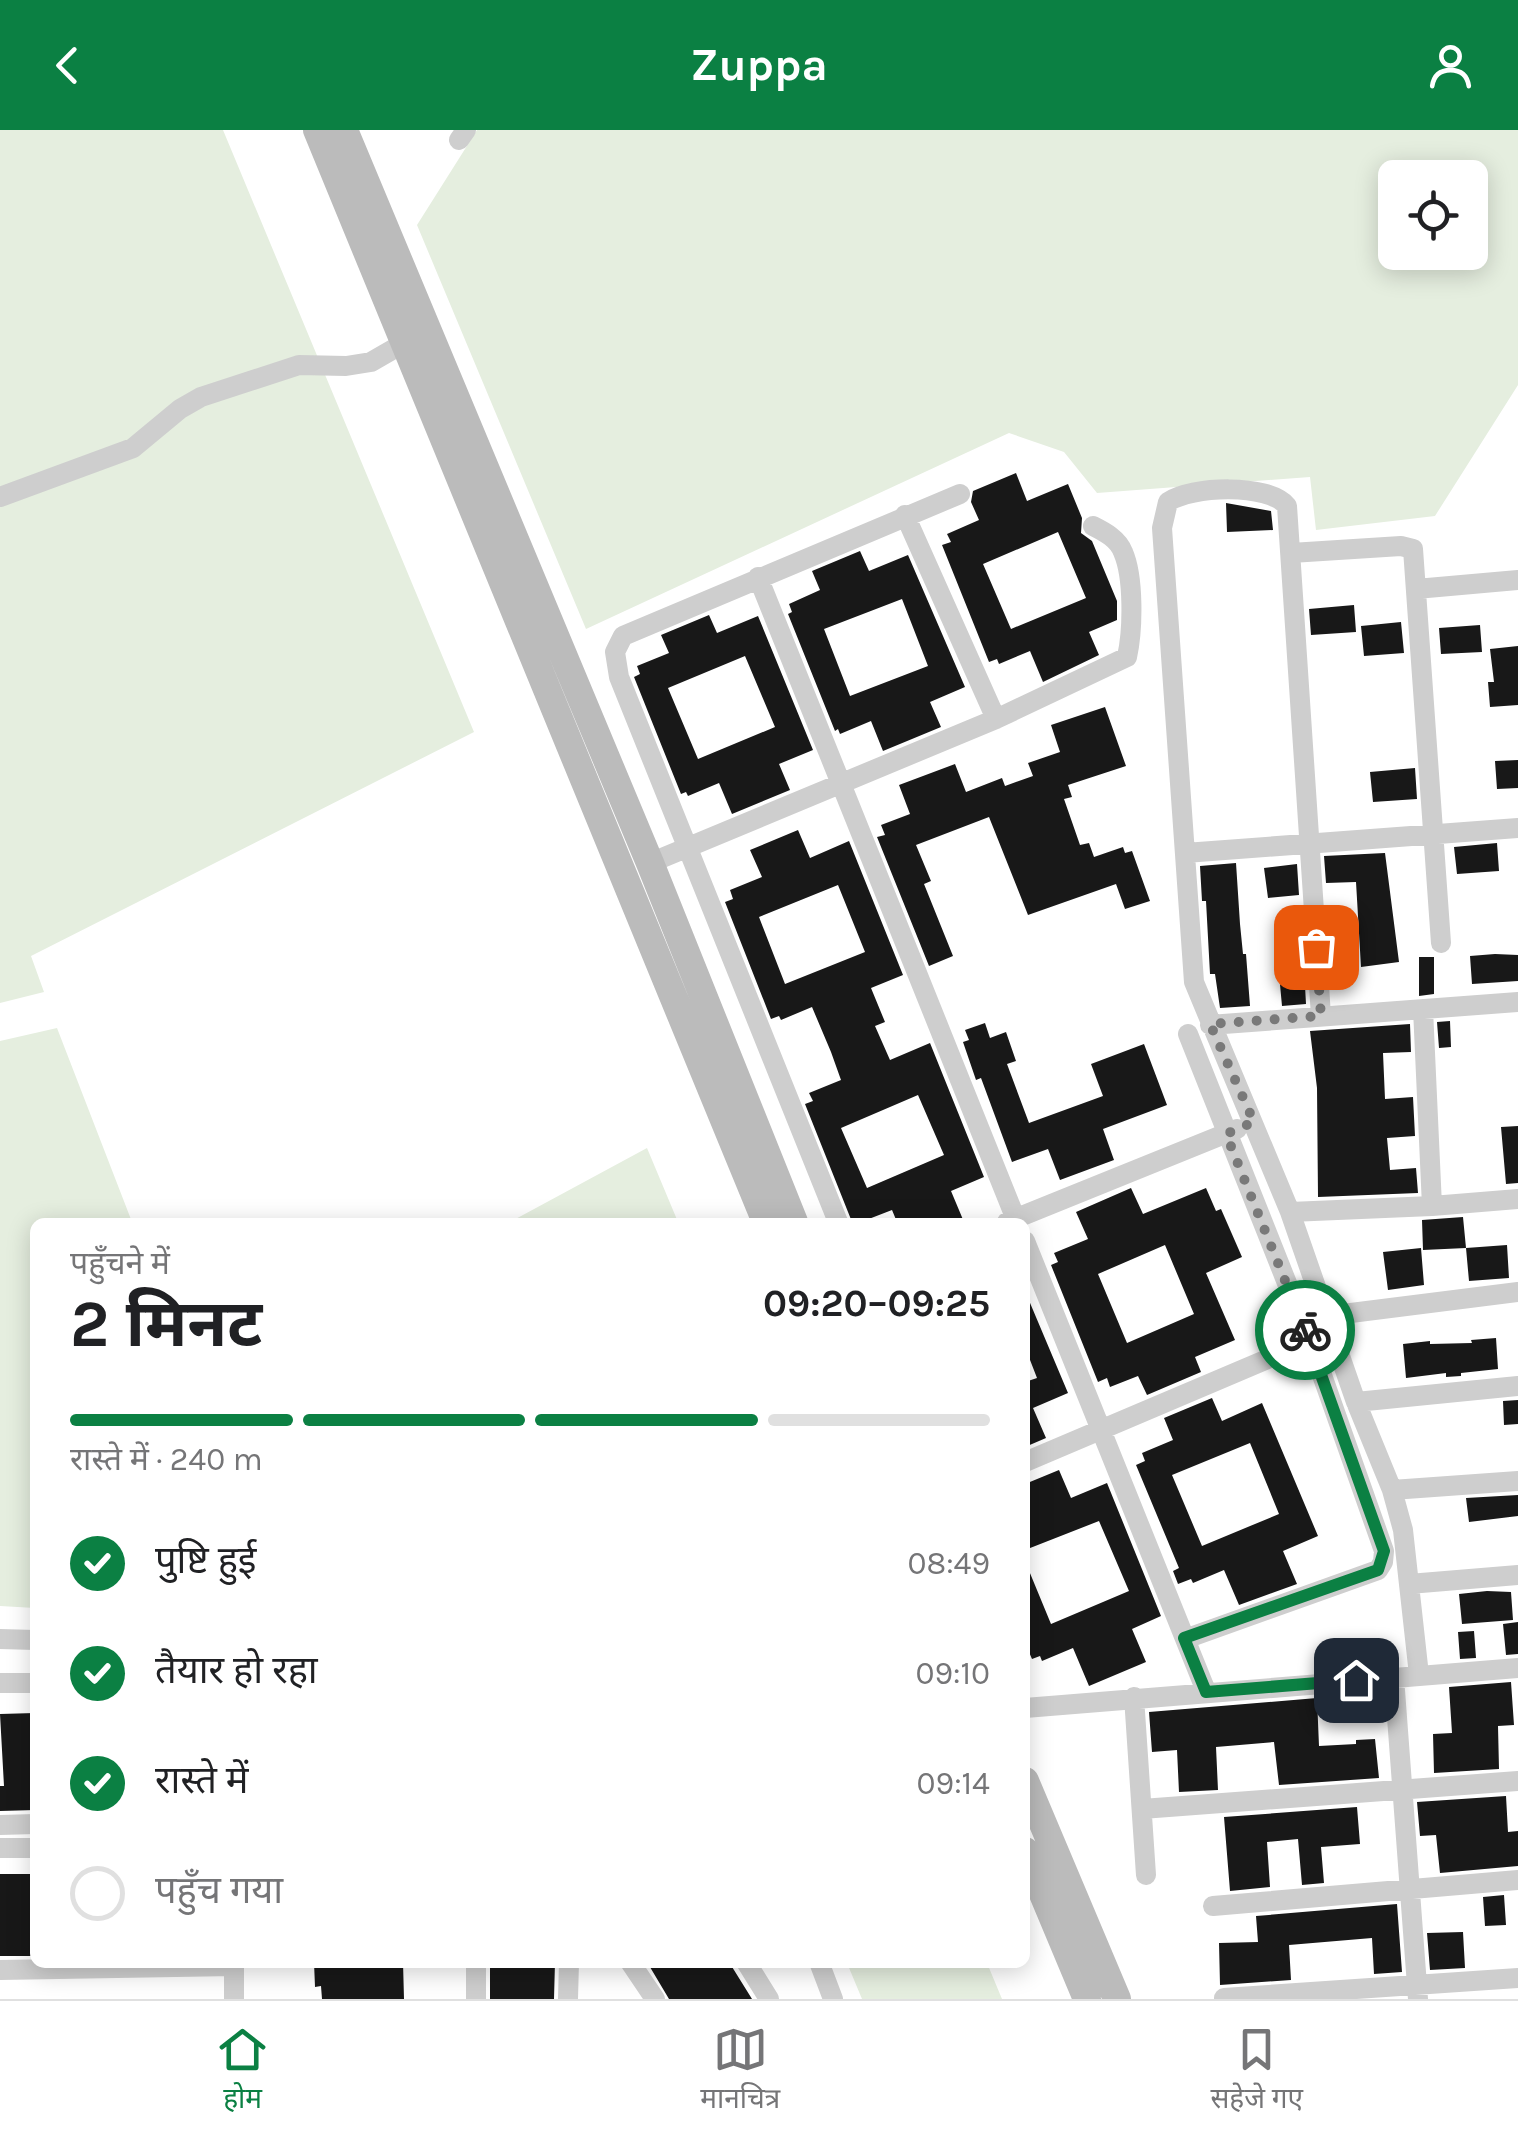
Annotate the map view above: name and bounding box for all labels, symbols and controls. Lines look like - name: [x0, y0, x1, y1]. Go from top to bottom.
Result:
- icon: back: [40, 38, 95, 93]
- icon: person: [1423, 38, 1478, 93]
- text: Zuppa: [690, 39, 828, 91]
- map controls: [1378, 160, 1488, 270]
- button: locate: [1378, 160, 1488, 270]
- pin: [1274, 905, 1359, 990]
- icon: bag: [1289, 920, 1344, 975]
- text: पहुँचने में: [70, 1245, 170, 1282]
- courier: [1255, 1280, 1355, 1380]
- text: 09:20–09:25: [763, 1281, 990, 1326]
- text: 2 मिनट: [70, 1286, 262, 1362]
- icon: bike: [1278, 1303, 1333, 1358]
- text: रास्ते में · 240 m: [70, 1441, 263, 1478]
- icon: check: [70, 1536, 125, 1591]
- text: पुष्टि हुई: [155, 1538, 256, 1583]
- text: 08:49: [908, 1545, 990, 1582]
- pin: [1314, 1638, 1399, 1723]
- icon: check: [70, 1646, 125, 1701]
- text: तैयार हो रहा: [155, 1648, 318, 1693]
- icon: home: [1329, 1653, 1384, 1708]
- text: 09:10: [916, 1655, 990, 1692]
- icon: check: [70, 1756, 125, 1811]
- text: रास्ते में: [155, 1758, 249, 1803]
- text: 09:14: [917, 1765, 990, 1802]
- text: पहुँच गया: [155, 1868, 283, 1913]
- tab: होम: [215, 2022, 270, 2119]
- tab: मानचित्र: [700, 2022, 780, 2119]
- tab: सहेजे गए: [1210, 2022, 1303, 2119]

